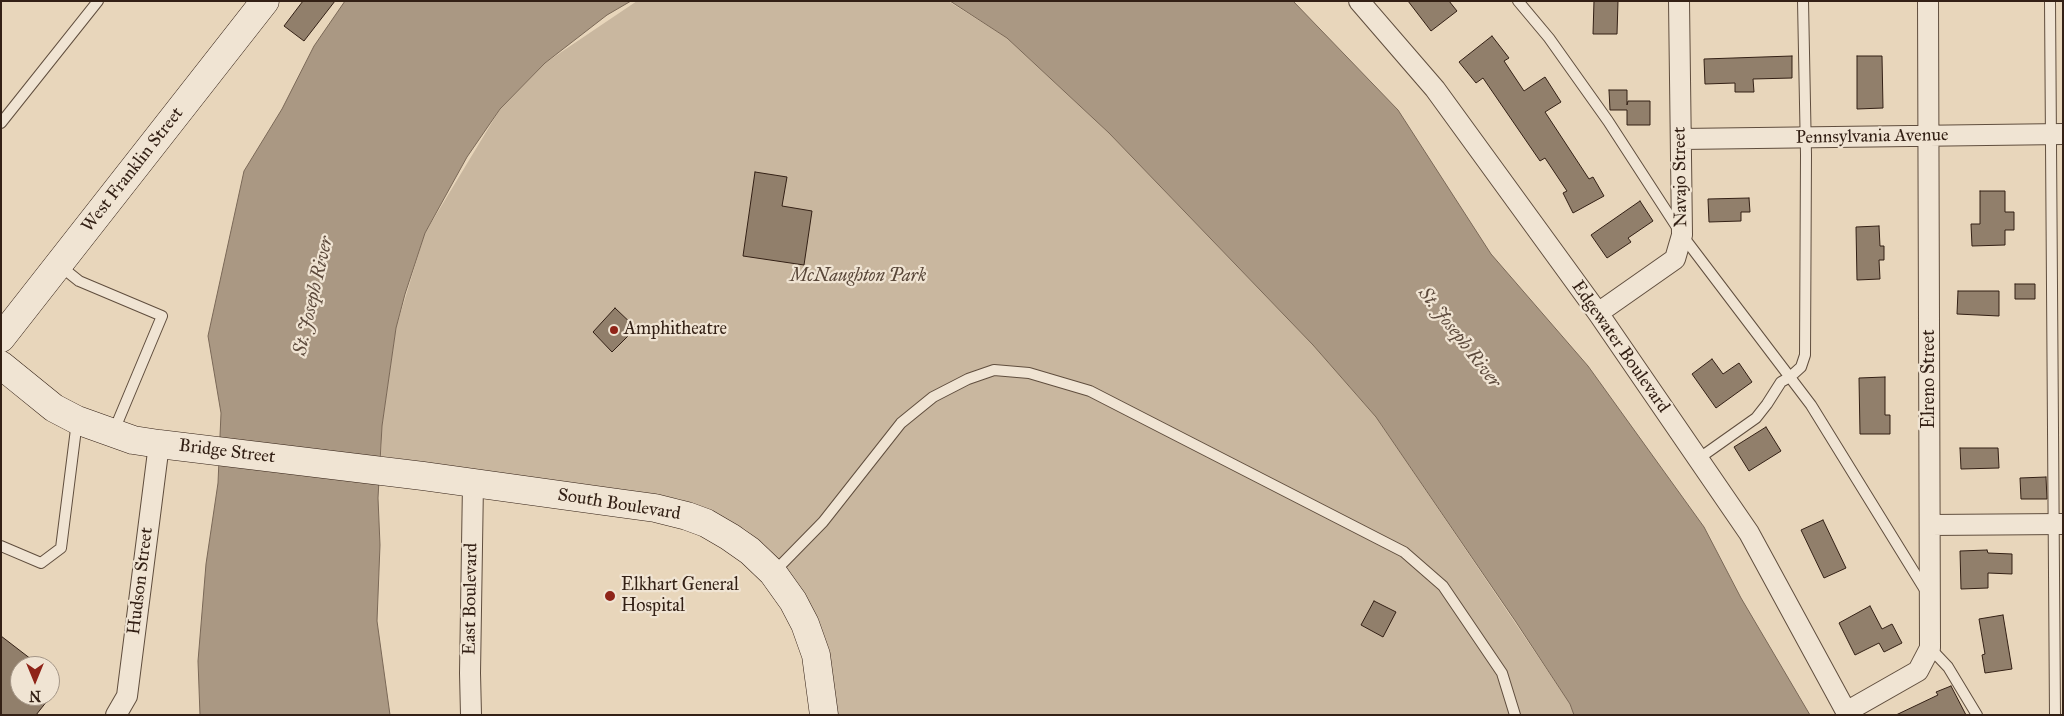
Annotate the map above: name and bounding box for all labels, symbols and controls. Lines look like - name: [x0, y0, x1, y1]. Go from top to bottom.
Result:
- street label: West Franklin Street: [78, 103, 188, 237]
- street label: Pennsylvania Avenue: [1795, 125, 1949, 149]
- street label: Navajo Street: [1669, 126, 1693, 228]
- water label: St. Joseph River: [289, 234, 339, 358]
- park label: McNaughton Park: [790, 266, 926, 288]
- street label: Edgewater Boulevard: [1566, 277, 1674, 417]
- water label: St. Joseph River: [1413, 283, 1505, 393]
- place label: Amphitheatre: [624, 319, 727, 341]
- marker: Amphitheatre: [608, 324, 620, 336]
- street label: Elreno Street: [1919, 329, 1941, 429]
- street label: Bridge Street: [178, 435, 276, 469]
- street label: South Boulevard: [556, 485, 682, 525]
- street label: Hudson Street: [124, 526, 158, 636]
- street label: East Boulevard: [459, 543, 483, 655]
- place label: Elkhart General Hospital: [621, 575, 739, 618]
- marker: Elkhart General Hospital: [603, 589, 617, 603]
- north arrow: [10, 656, 60, 706]
- text: N: [29, 687, 41, 704]

